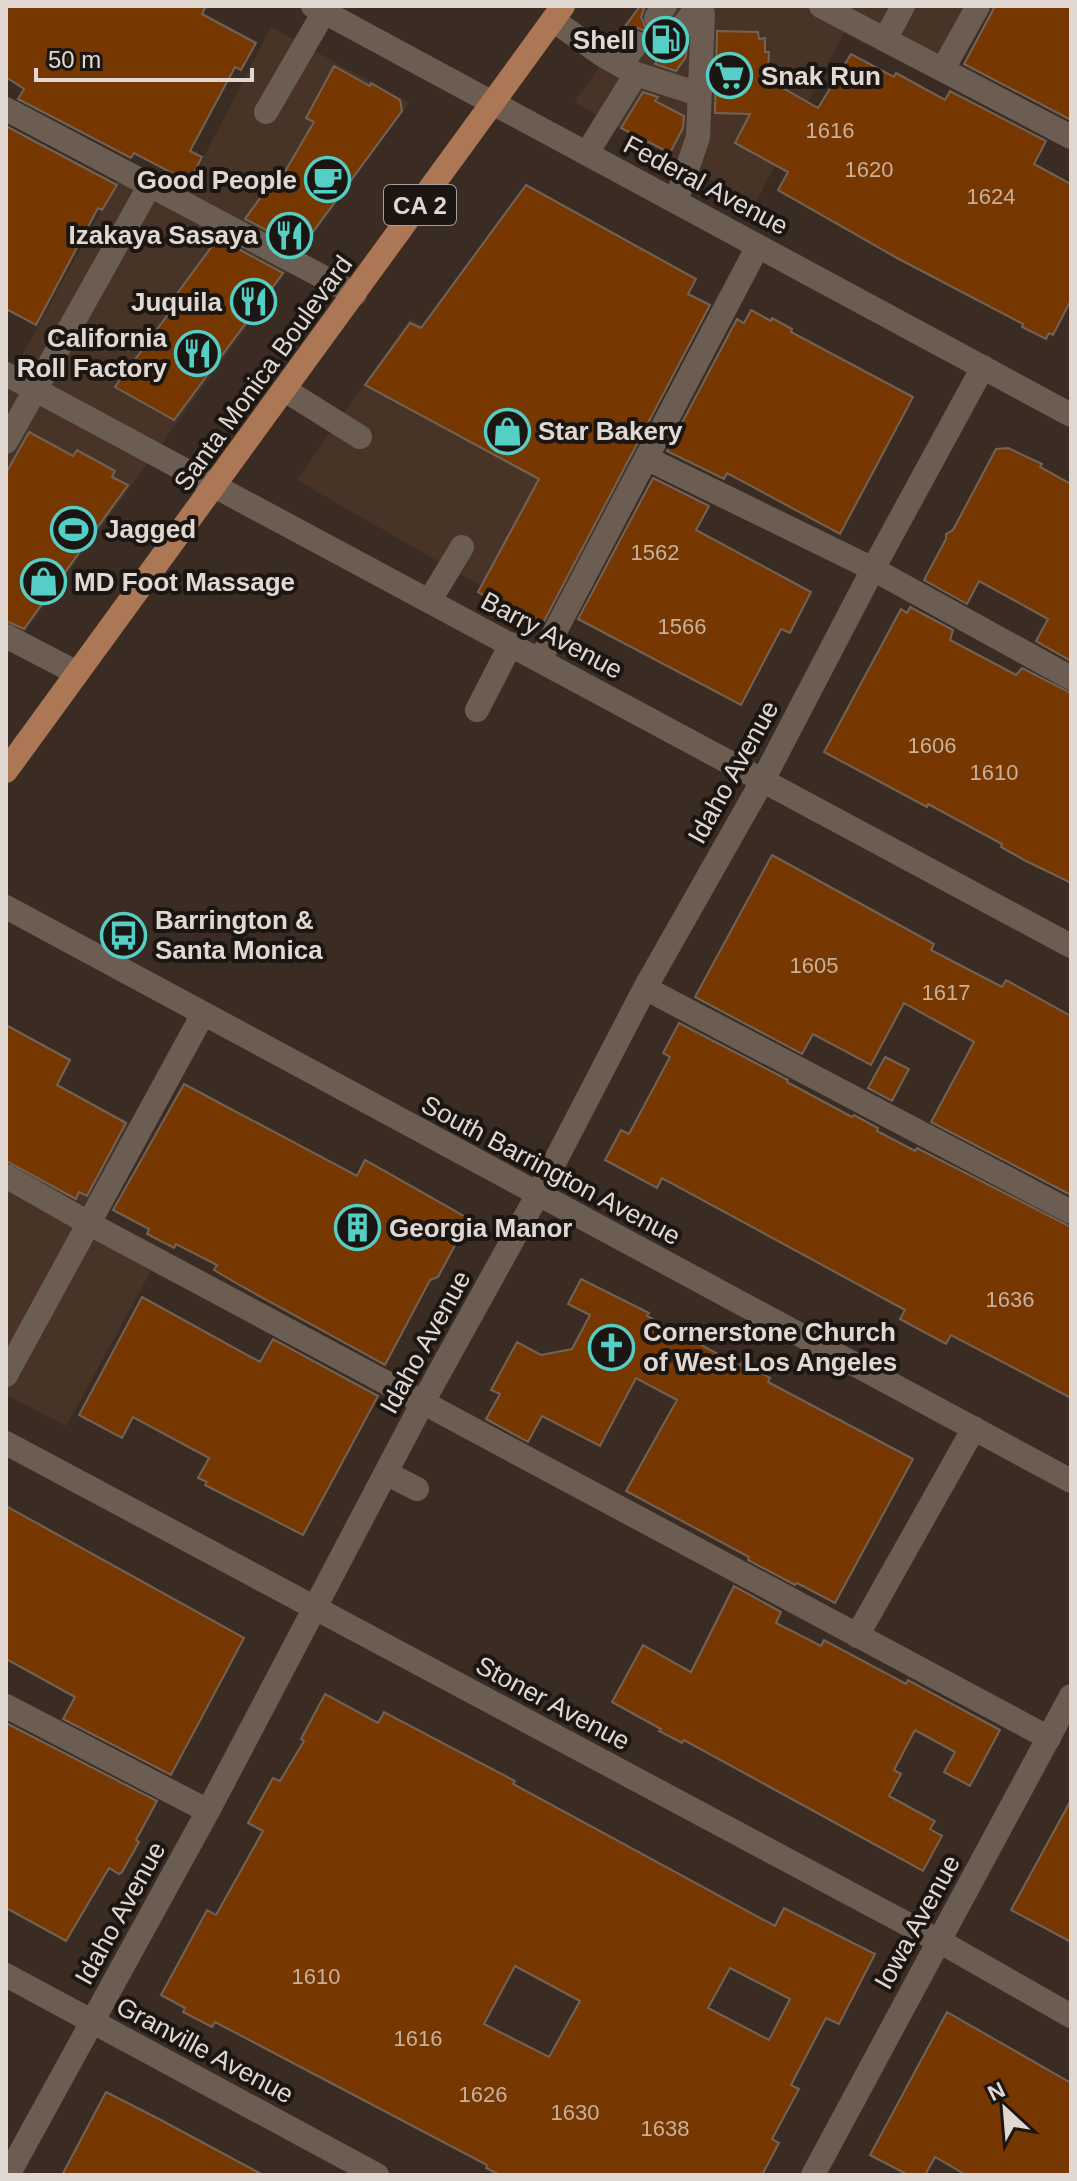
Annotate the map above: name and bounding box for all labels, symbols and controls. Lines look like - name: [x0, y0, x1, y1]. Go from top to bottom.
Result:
- fuel station icon: Shell: [642, 16, 690, 64]
- place label: Shell: [573, 25, 635, 55]
- scale bar: [36, 32, 252, 82]
- text: 50 m: [48, 46, 101, 73]
- supermarket icon: Snak Run: [706, 52, 754, 100]
- place label: Snak Run: [761, 61, 881, 91]
- house number: 1616: [806, 118, 854, 143]
- street label: Federal Avenue: [619, 129, 793, 241]
- cafe icon: Good People: [304, 156, 352, 204]
- house number: 1620: [845, 157, 893, 182]
- place label: Good People: [137, 165, 297, 195]
- house number: 1624: [967, 184, 1015, 209]
- road number: CA 2: [384, 185, 456, 225]
- restaurant icon: Izakaya Sasaya: [265, 211, 313, 259]
- place label: Izakaya Sasaya: [69, 220, 259, 250]
- street label: Santa Monica Boulevard: [168, 250, 358, 496]
- restaurant icon: Juquila: [229, 278, 277, 326]
- place label: Juquila: [131, 287, 223, 317]
- place label: California Roll Factory: [17, 323, 168, 383]
- restaurant icon: California Roll Factory: [174, 329, 222, 377]
- shop icon: Star Bakery: [483, 407, 531, 455]
- place label: Star Bakery: [538, 416, 683, 446]
- sports icon: Jagged: [50, 505, 98, 553]
- place label: Jagged: [105, 514, 196, 544]
- house number: 1562: [631, 540, 679, 565]
- shop icon: MD Foot Massage: [19, 558, 67, 606]
- place label: MD Foot Massage: [74, 567, 295, 597]
- street label: Barry Avenue: [476, 585, 628, 685]
- house number: 1566: [658, 614, 706, 639]
- street label: Idaho Avenue: [681, 695, 785, 849]
- house number: 1606: [908, 733, 956, 758]
- house number: 1610: [970, 760, 1018, 785]
- place label: Barrington & Santa Monica: [155, 905, 323, 965]
- bus stop icon: Barrington & Santa Monica: [100, 911, 148, 959]
- house number: 1605: [790, 953, 838, 978]
- house number: 1617: [922, 980, 970, 1005]
- street label: South Barrington Avenue: [417, 1089, 685, 1251]
- building icon: Georgia Manor: [334, 1204, 382, 1252]
- place label: Georgia Manor: [389, 1213, 572, 1243]
- street label: Idaho Avenue: [373, 1265, 477, 1419]
- house number: 1636: [986, 1287, 1034, 1312]
- place label: Cornerstone Church of West Los Angeles: [643, 1317, 897, 1377]
- church icon: Cornerstone Church of West Los Angeles: [588, 1323, 636, 1371]
- street label: Stoner Avenue: [471, 1650, 635, 1756]
- street label: Idaho Avenue: [68, 1836, 172, 1990]
- street label: Iowa Avenue: [868, 1850, 966, 1994]
- house number: 1610: [292, 1964, 340, 1989]
- street label: Granville Avenue: [111, 1991, 299, 2109]
- house number: 1616: [394, 2026, 442, 2051]
- north arrow: [965, 2069, 1045, 2149]
- text: N: [984, 2077, 1009, 2106]
- house number: 1626: [459, 2082, 507, 2107]
- house number: 1630: [551, 2100, 599, 2125]
- house number: 1638: [641, 2116, 689, 2141]

